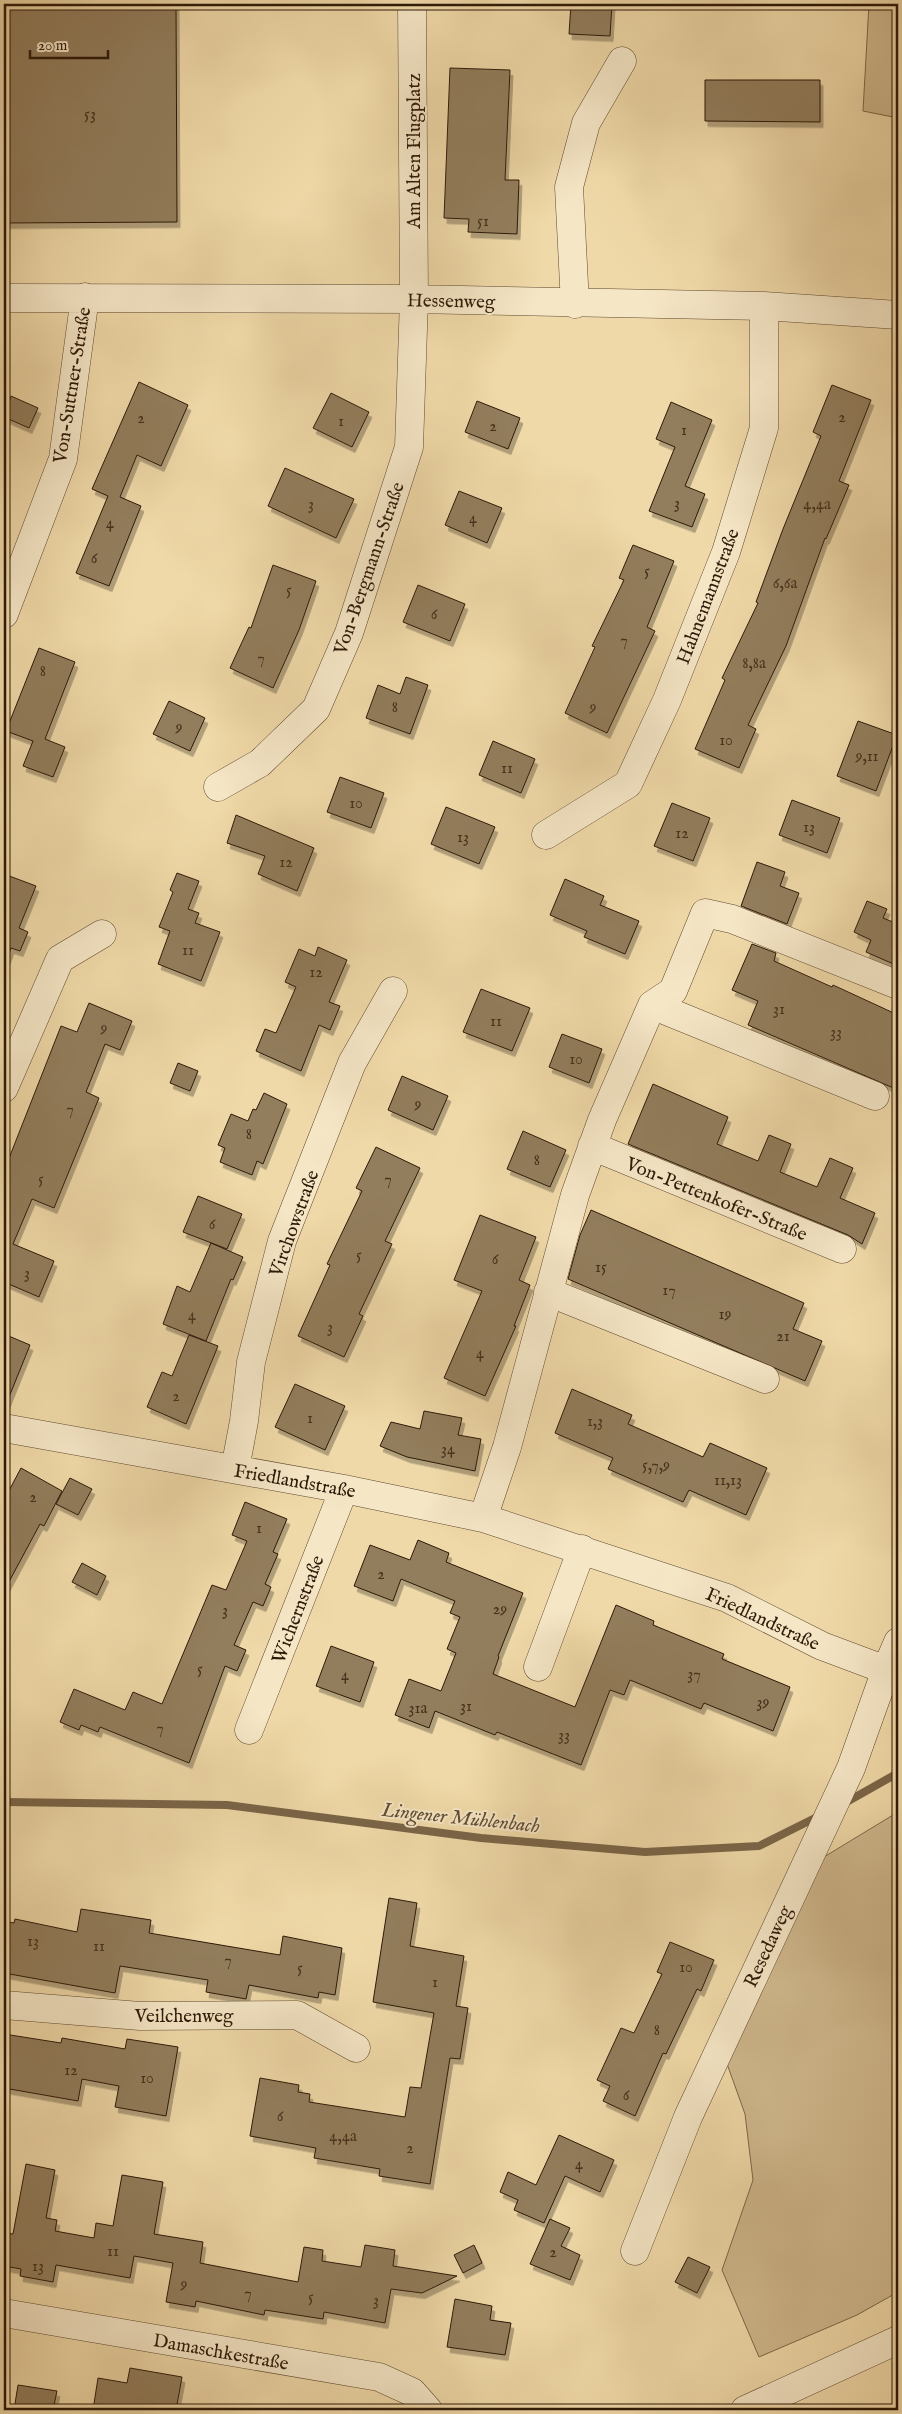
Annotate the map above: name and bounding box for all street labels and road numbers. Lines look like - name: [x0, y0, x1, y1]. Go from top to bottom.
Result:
- street label: Am Alten Flugplatz: [403, 73, 427, 230]
- street label: Hessenweg: [407, 289, 496, 315]
- street label: Von-Suttner-Straße: [49, 305, 97, 466]
- street label: Von-Bergmann-Straße: [329, 479, 411, 659]
- street label: Hahnemannstraße: [672, 525, 746, 668]
- street label: Von-Pettenkofer-Straße: [621, 1152, 811, 1247]
- street label: Virchowstraße: [264, 1167, 325, 1281]
- street label: Friedlandstraße: [232, 1459, 358, 1505]
- street label: Wichernstraße: [267, 1552, 331, 1667]
- street label: Friedlandstraße: [701, 1583, 823, 1657]
- street label: Resedaweg: [739, 1901, 799, 1992]
- street label: Veilchenweg: [134, 2005, 234, 2029]
- street label: Damaschkestraße: [151, 2329, 290, 2377]

